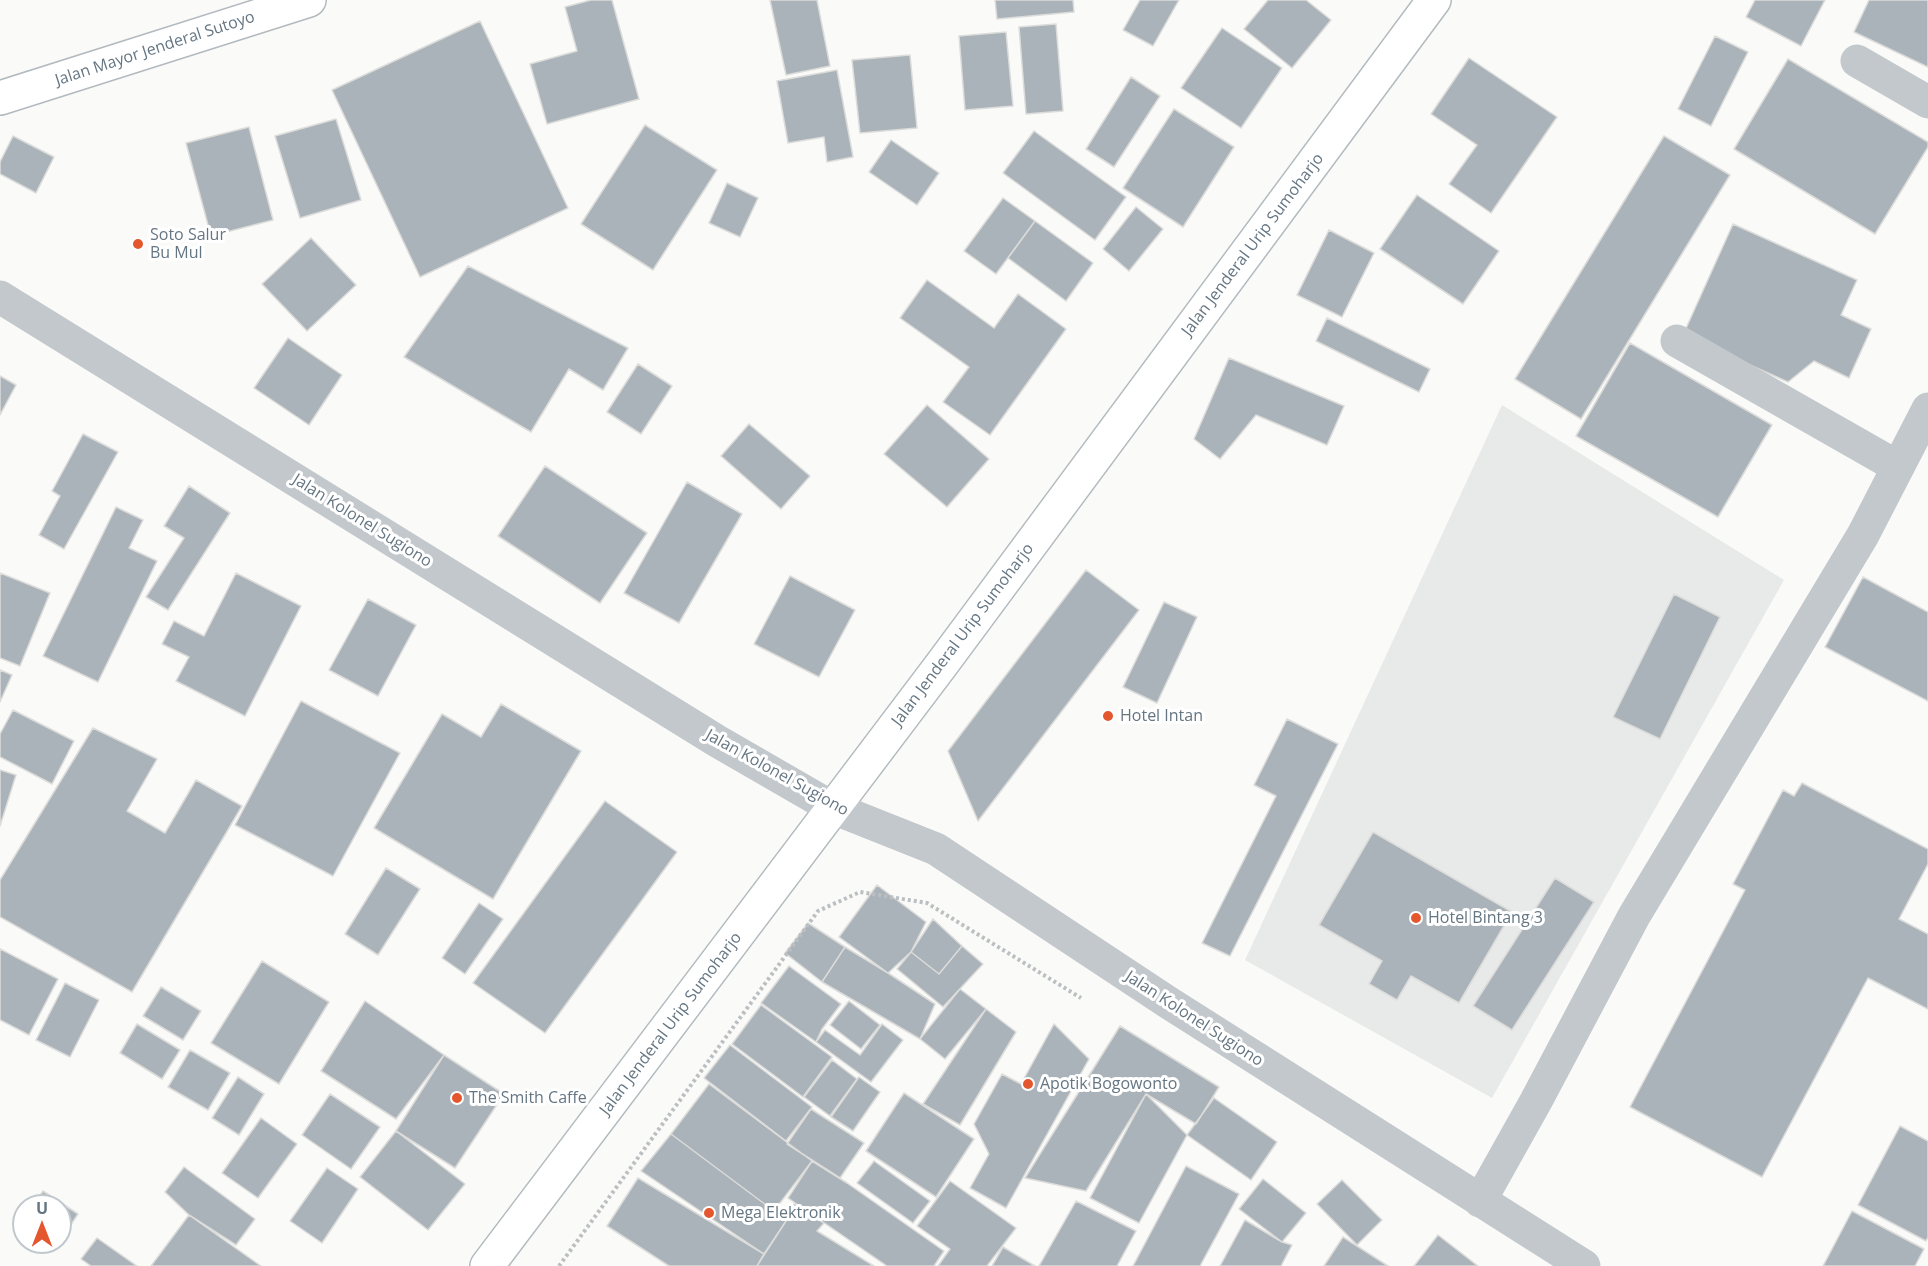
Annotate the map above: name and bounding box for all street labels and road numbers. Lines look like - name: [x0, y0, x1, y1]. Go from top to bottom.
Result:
- street label: Jalan Mayor Jenderal Sutoyo: [53, 8, 257, 90]
- street label: Jalan Jenderal Urip Sumoharjo: [1178, 150, 1328, 340]
- street label: Jalan Kolonel Sugiono: [289, 470, 435, 572]
- street label: Jalan Jenderal Urip Sumoharjo: [888, 540, 1038, 730]
- street label: Jalan Kolonel Sugiono: [702, 726, 852, 820]
- street label: Jalan Jenderal Urip Sumoharjo: [596, 929, 746, 1119]
- street label: Jalan Kolonel Sugiono: [1121, 967, 1267, 1071]

